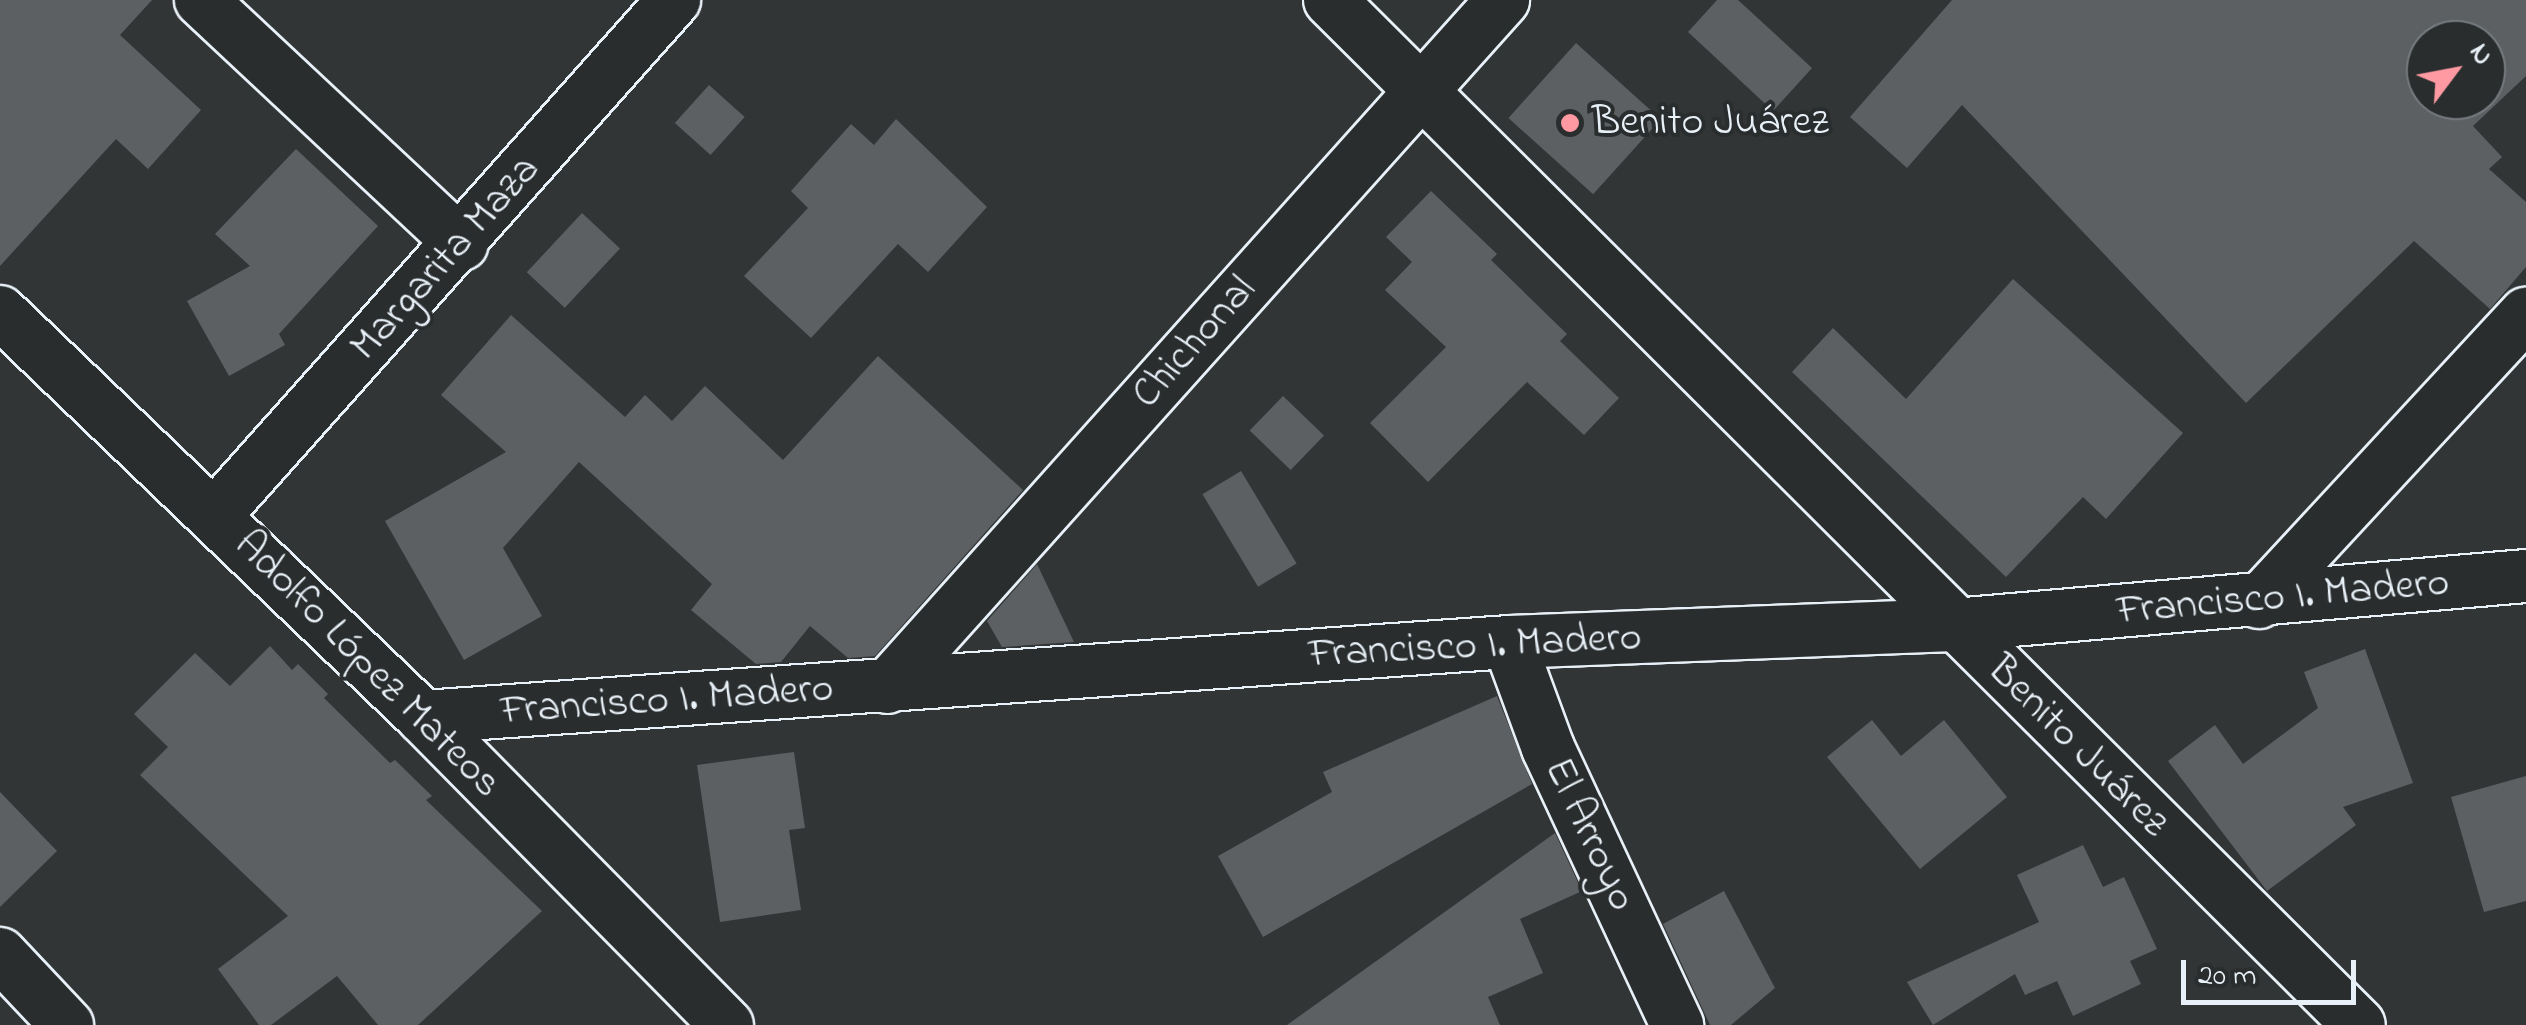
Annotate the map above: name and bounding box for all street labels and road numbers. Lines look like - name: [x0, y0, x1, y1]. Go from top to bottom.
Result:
- street label: Margarita Maza: [341, 146, 551, 372]
- street label: Chichonal: [1122, 266, 1268, 420]
- street label: Adolfo López Mateos: [223, 521, 511, 809]
- street label: Francisco I. Madero: [2115, 558, 2451, 638]
- street label: Francisco I. Madero: [1307, 613, 1643, 681]
- street label: Benito Juárez: [1975, 645, 2179, 849]
- street label: Francisco I. Madero: [499, 664, 835, 738]
- street label: El Arroyo: [1532, 750, 1646, 920]

